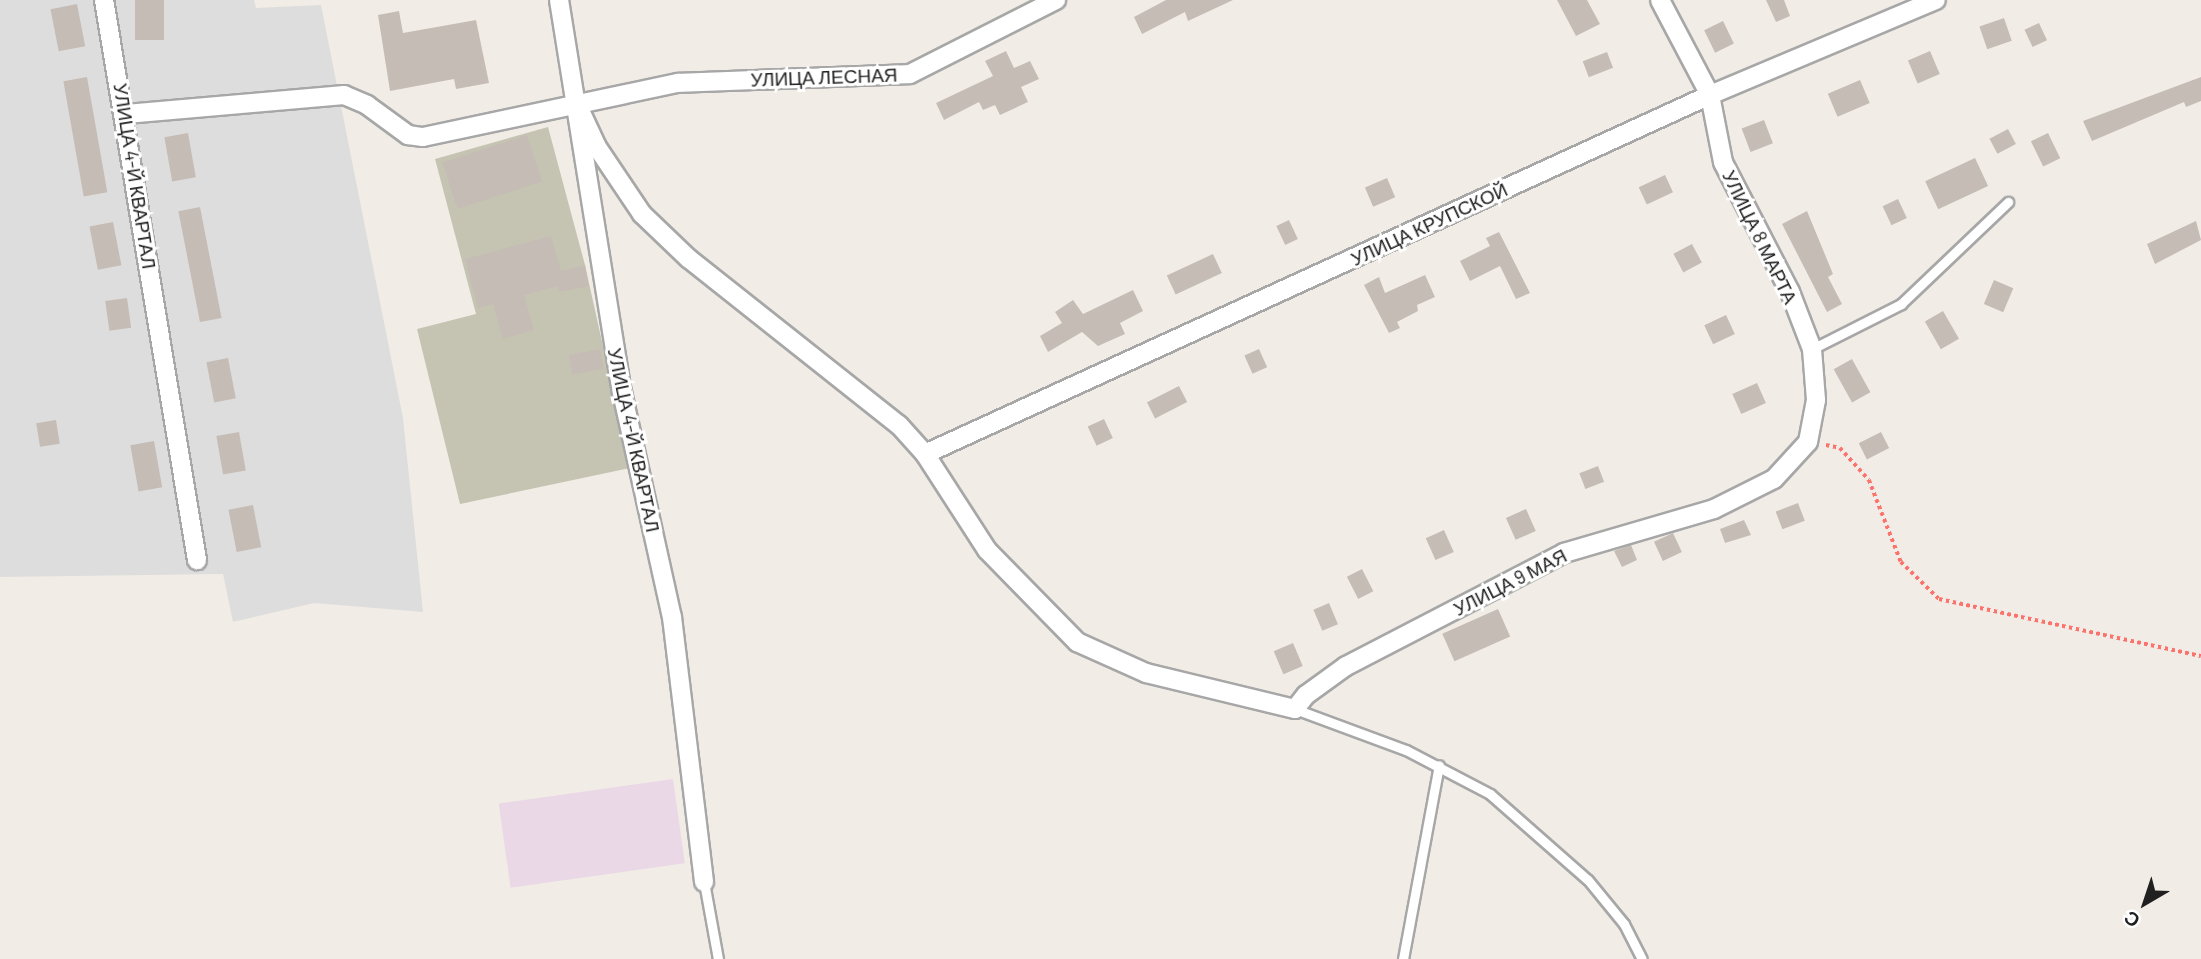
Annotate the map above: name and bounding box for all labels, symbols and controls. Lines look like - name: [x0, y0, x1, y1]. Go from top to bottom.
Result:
- street label: УЛИЦА ЛЕСНАЯ: [750, 63, 898, 91]
- street label: УЛИЦА 4-Й КВАРТАЛ: [109, 82, 161, 270]
- street label: УЛИЦА 8 МАРТА: [1718, 166, 1802, 308]
- street label: УЛИЦА КРУПСКОЙ: [1347, 178, 1511, 270]
- street label: УЛИЦА 4-Й КВАРТАЛ: [603, 346, 665, 534]
- street label: УЛИЦА 9 МАЯ: [1450, 544, 1570, 620]
- north arrow: [2110, 868, 2180, 938]
- text: С: [2119, 906, 2144, 933]

